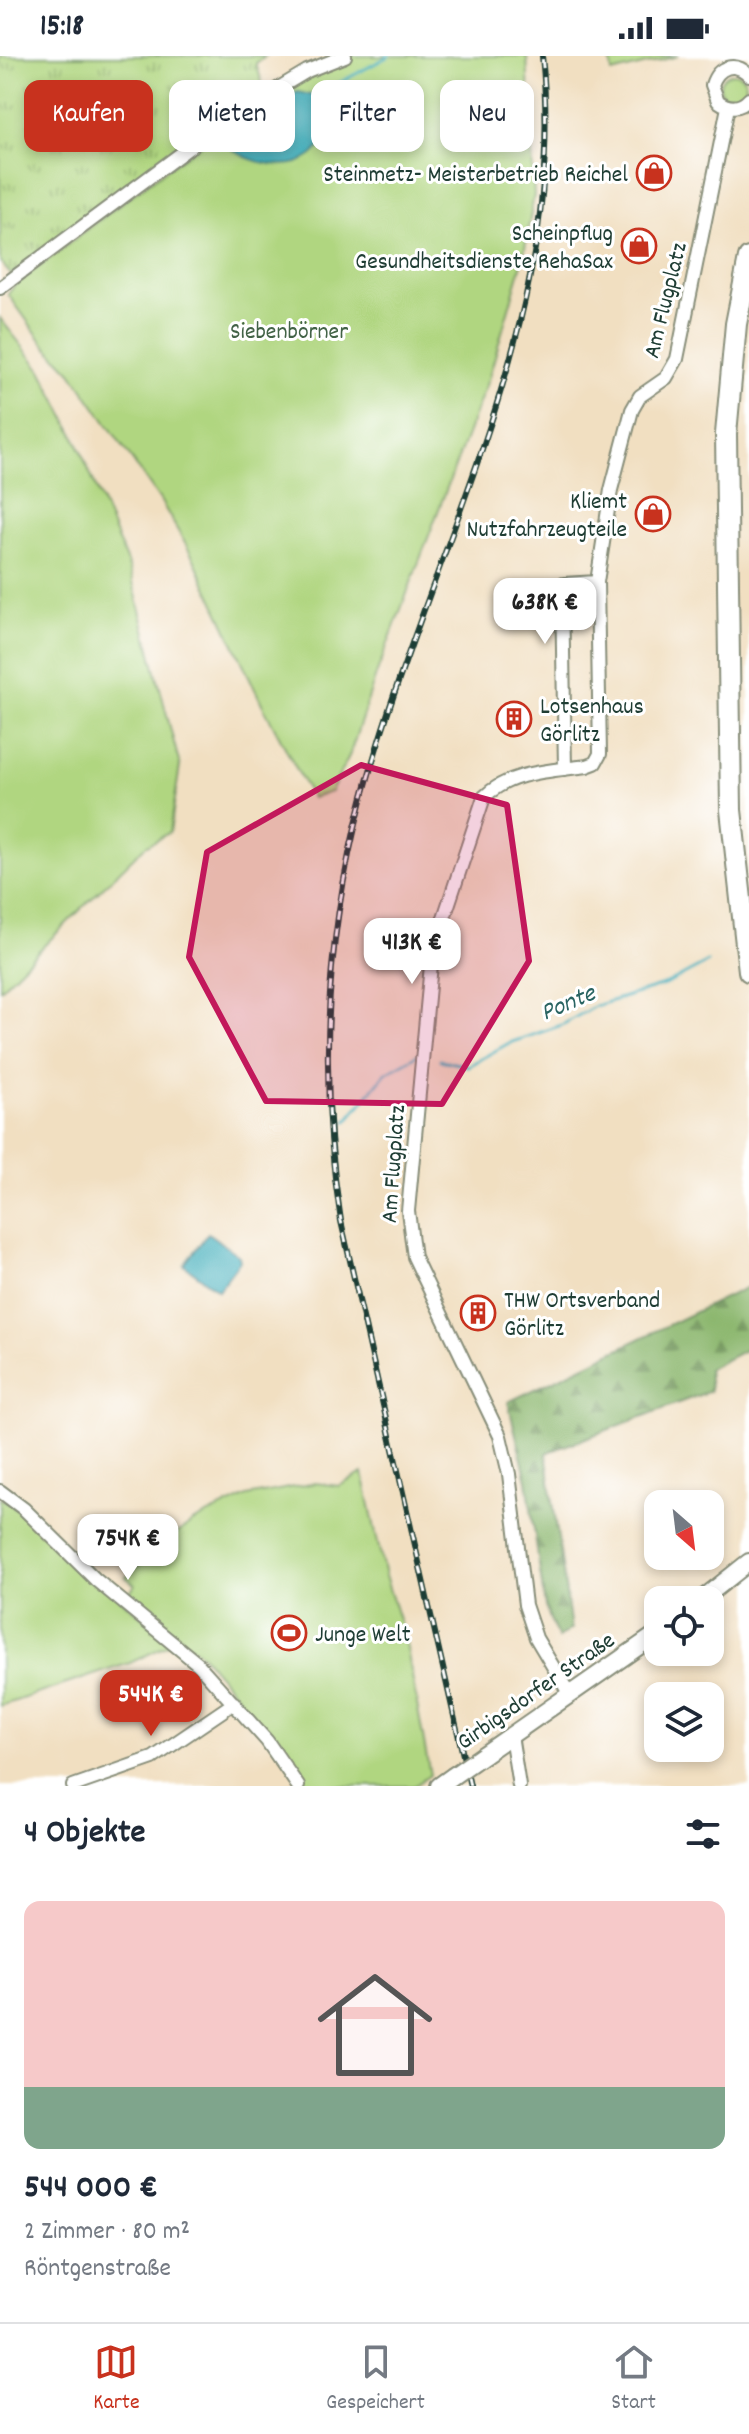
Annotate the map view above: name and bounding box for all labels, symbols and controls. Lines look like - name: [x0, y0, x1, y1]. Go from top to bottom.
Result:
- text: 15:18: [40, 7, 84, 50]
- chip: Kaufen: [24, 80, 153, 152]
- chip: Mieten: [169, 80, 295, 152]
- chip: Filter: [311, 80, 424, 152]
- chip: Neu: [440, 80, 534, 152]
- shop icon: Steinmetz- Meisterbetrieb Reichel: [635, 154, 673, 192]
- place label: Steinmetz- Meisterbetrieb Reichel: [323, 159, 628, 193]
- place label: Scheinpflug Gesundheitsdienste RehaSax: [355, 218, 613, 280]
- shop icon: Scheinpflug Gesundheitsdienste RehaSax: [620, 227, 658, 265]
- street label: Am Flugplatz: [636, 239, 698, 362]
- park label: Siebenbörner: [230, 316, 348, 350]
- place label: Kliemt Nutzfahrzeugteile: [467, 486, 627, 548]
- shop icon: Kliemt Nutzfahrzeugteile: [634, 495, 672, 533]
- pin: 638K €: [480, 578, 610, 646]
- text: 638K €: [511, 585, 579, 622]
- place label: Lotsenhaus Görlitz: [540, 691, 644, 753]
- building icon: Lotsenhaus Görlitz: [495, 700, 533, 738]
- pin: 413K €: [347, 918, 477, 986]
- text: 413K €: [382, 925, 442, 962]
- water label: Ponte: [535, 976, 603, 1032]
- street label: Am Flugplatz: [374, 1104, 416, 1224]
- place label: THW Ortsverband Görlitz: [504, 1285, 660, 1347]
- building icon: THW Ortsverband Görlitz: [459, 1294, 497, 1332]
- north arrow: [644, 1490, 724, 1570]
- map controls: [644, 1490, 724, 1762]
- pin: 754K €: [63, 1514, 193, 1582]
- text: 754K €: [95, 1521, 161, 1558]
- button: locate: [644, 1586, 724, 1666]
- sports icon: Junge Welt: [270, 1614, 308, 1652]
- place label: Junge Welt: [315, 1619, 411, 1653]
- street label: Girbigsdorfer Straße: [451, 1625, 623, 1760]
- pin: 544K €: [86, 1670, 216, 1738]
- text: 544K €: [118, 1677, 184, 1714]
- button: layers: [644, 1682, 724, 1762]
- text: 4 Objekte: [24, 1810, 145, 1859]
- icon: filters: [681, 1812, 725, 1856]
- icon: home: [303, 1953, 447, 2097]
- text: 544 000 €: [24, 2165, 158, 2214]
- text: 2 Zimmer · 80 m²: [24, 2214, 190, 2251]
- text: Röntgenstraße: [24, 2251, 171, 2288]
- tab: Karte: [93, 2340, 140, 2419]
- tab: Gespeichert: [326, 2340, 425, 2419]
- tab: Start: [611, 2340, 656, 2419]

